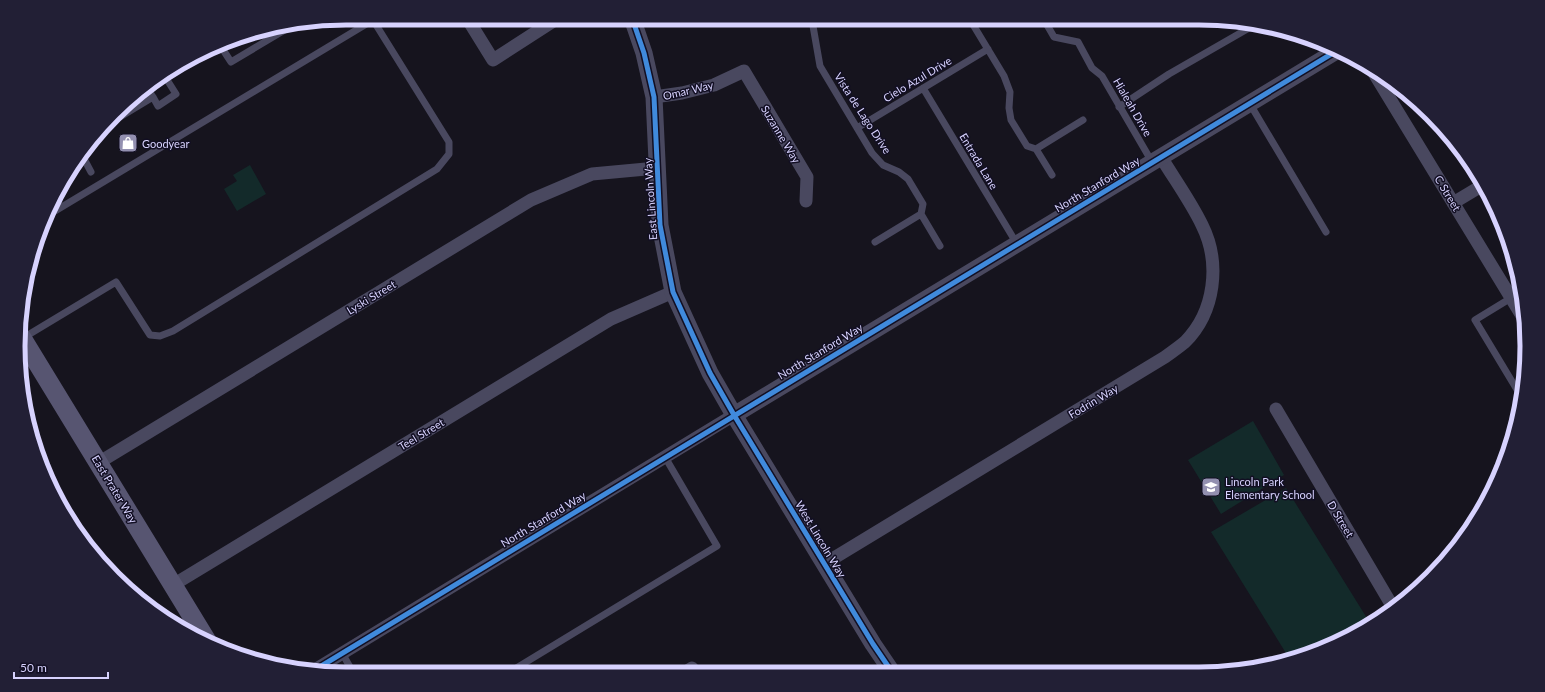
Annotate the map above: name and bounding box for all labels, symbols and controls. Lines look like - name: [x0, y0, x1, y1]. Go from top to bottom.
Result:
- street label: Cielo Azul Drive: [881, 53, 954, 104]
- street label: Vista de Lago Drive: [832, 70, 894, 156]
- street label: Hialeah Drive: [1111, 75, 1155, 139]
- street label: Omar Way: [661, 78, 715, 102]
- street label: Suzanne Way: [759, 103, 803, 165]
- street label: Entrada Lane: [957, 131, 1001, 192]
- shop icon: Goodyear: [117, 132, 139, 154]
- place label: Goodyear: [142, 137, 189, 150]
- street label: North Stanford Way: [1052, 153, 1142, 215]
- street label: East Lincoln Way: [641, 157, 659, 240]
- street label: C Street: [1432, 173, 1464, 213]
- street label: Lyski Street: [344, 277, 398, 317]
- street label: North Stanford Way: [775, 320, 865, 382]
- street label: Fodrin Way: [1066, 381, 1120, 421]
- street label: Teel Street: [396, 415, 446, 453]
- street label: East Prater Way: [90, 453, 141, 526]
- place label: Lincoln Park Elementary School: [1225, 475, 1315, 501]
- school or university icon: Lincoln Park Elementary School: [1200, 476, 1222, 498]
- street label: North Stanford Way: [498, 488, 588, 550]
- street label: West Lincoln Way: [793, 498, 849, 580]
- street label: D Street: [1325, 498, 1357, 540]
- scale bar: [14, 654, 108, 680]
- text: 50 m: [20, 660, 47, 675]

